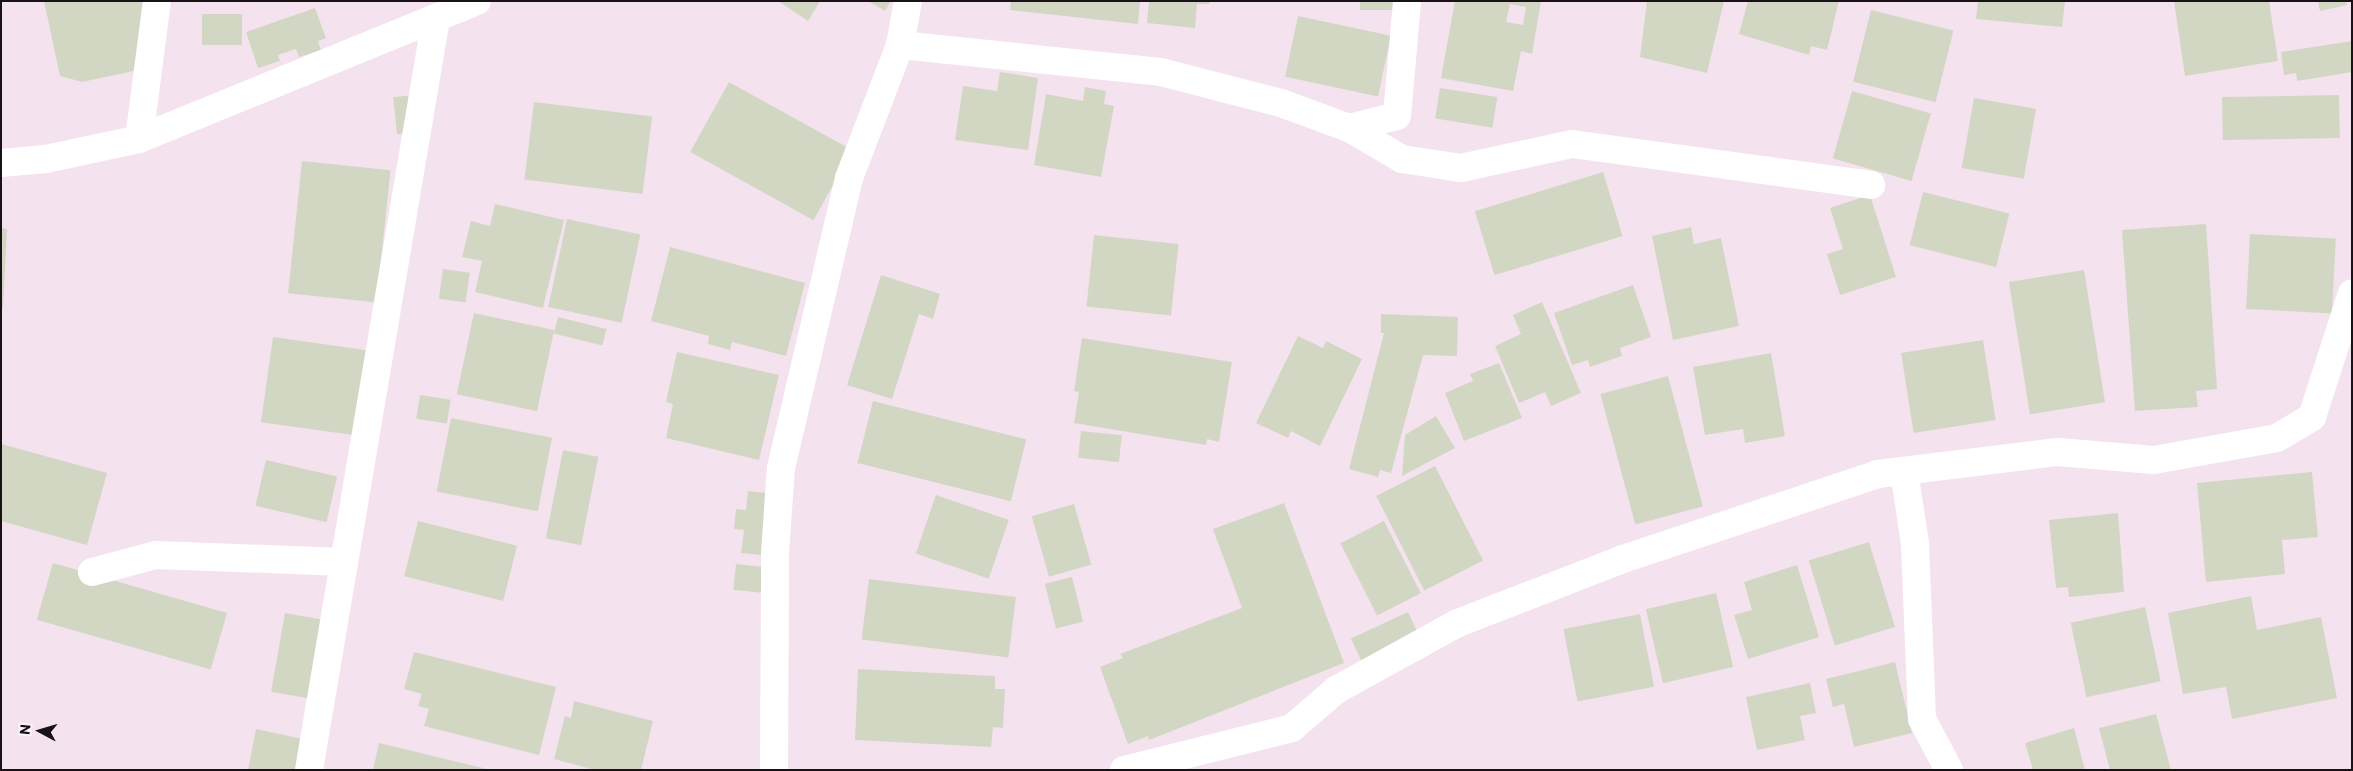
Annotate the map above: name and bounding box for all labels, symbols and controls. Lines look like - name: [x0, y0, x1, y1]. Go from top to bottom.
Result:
- north arrow: [15, 706, 65, 756]
- text: N: [16, 723, 34, 735]

